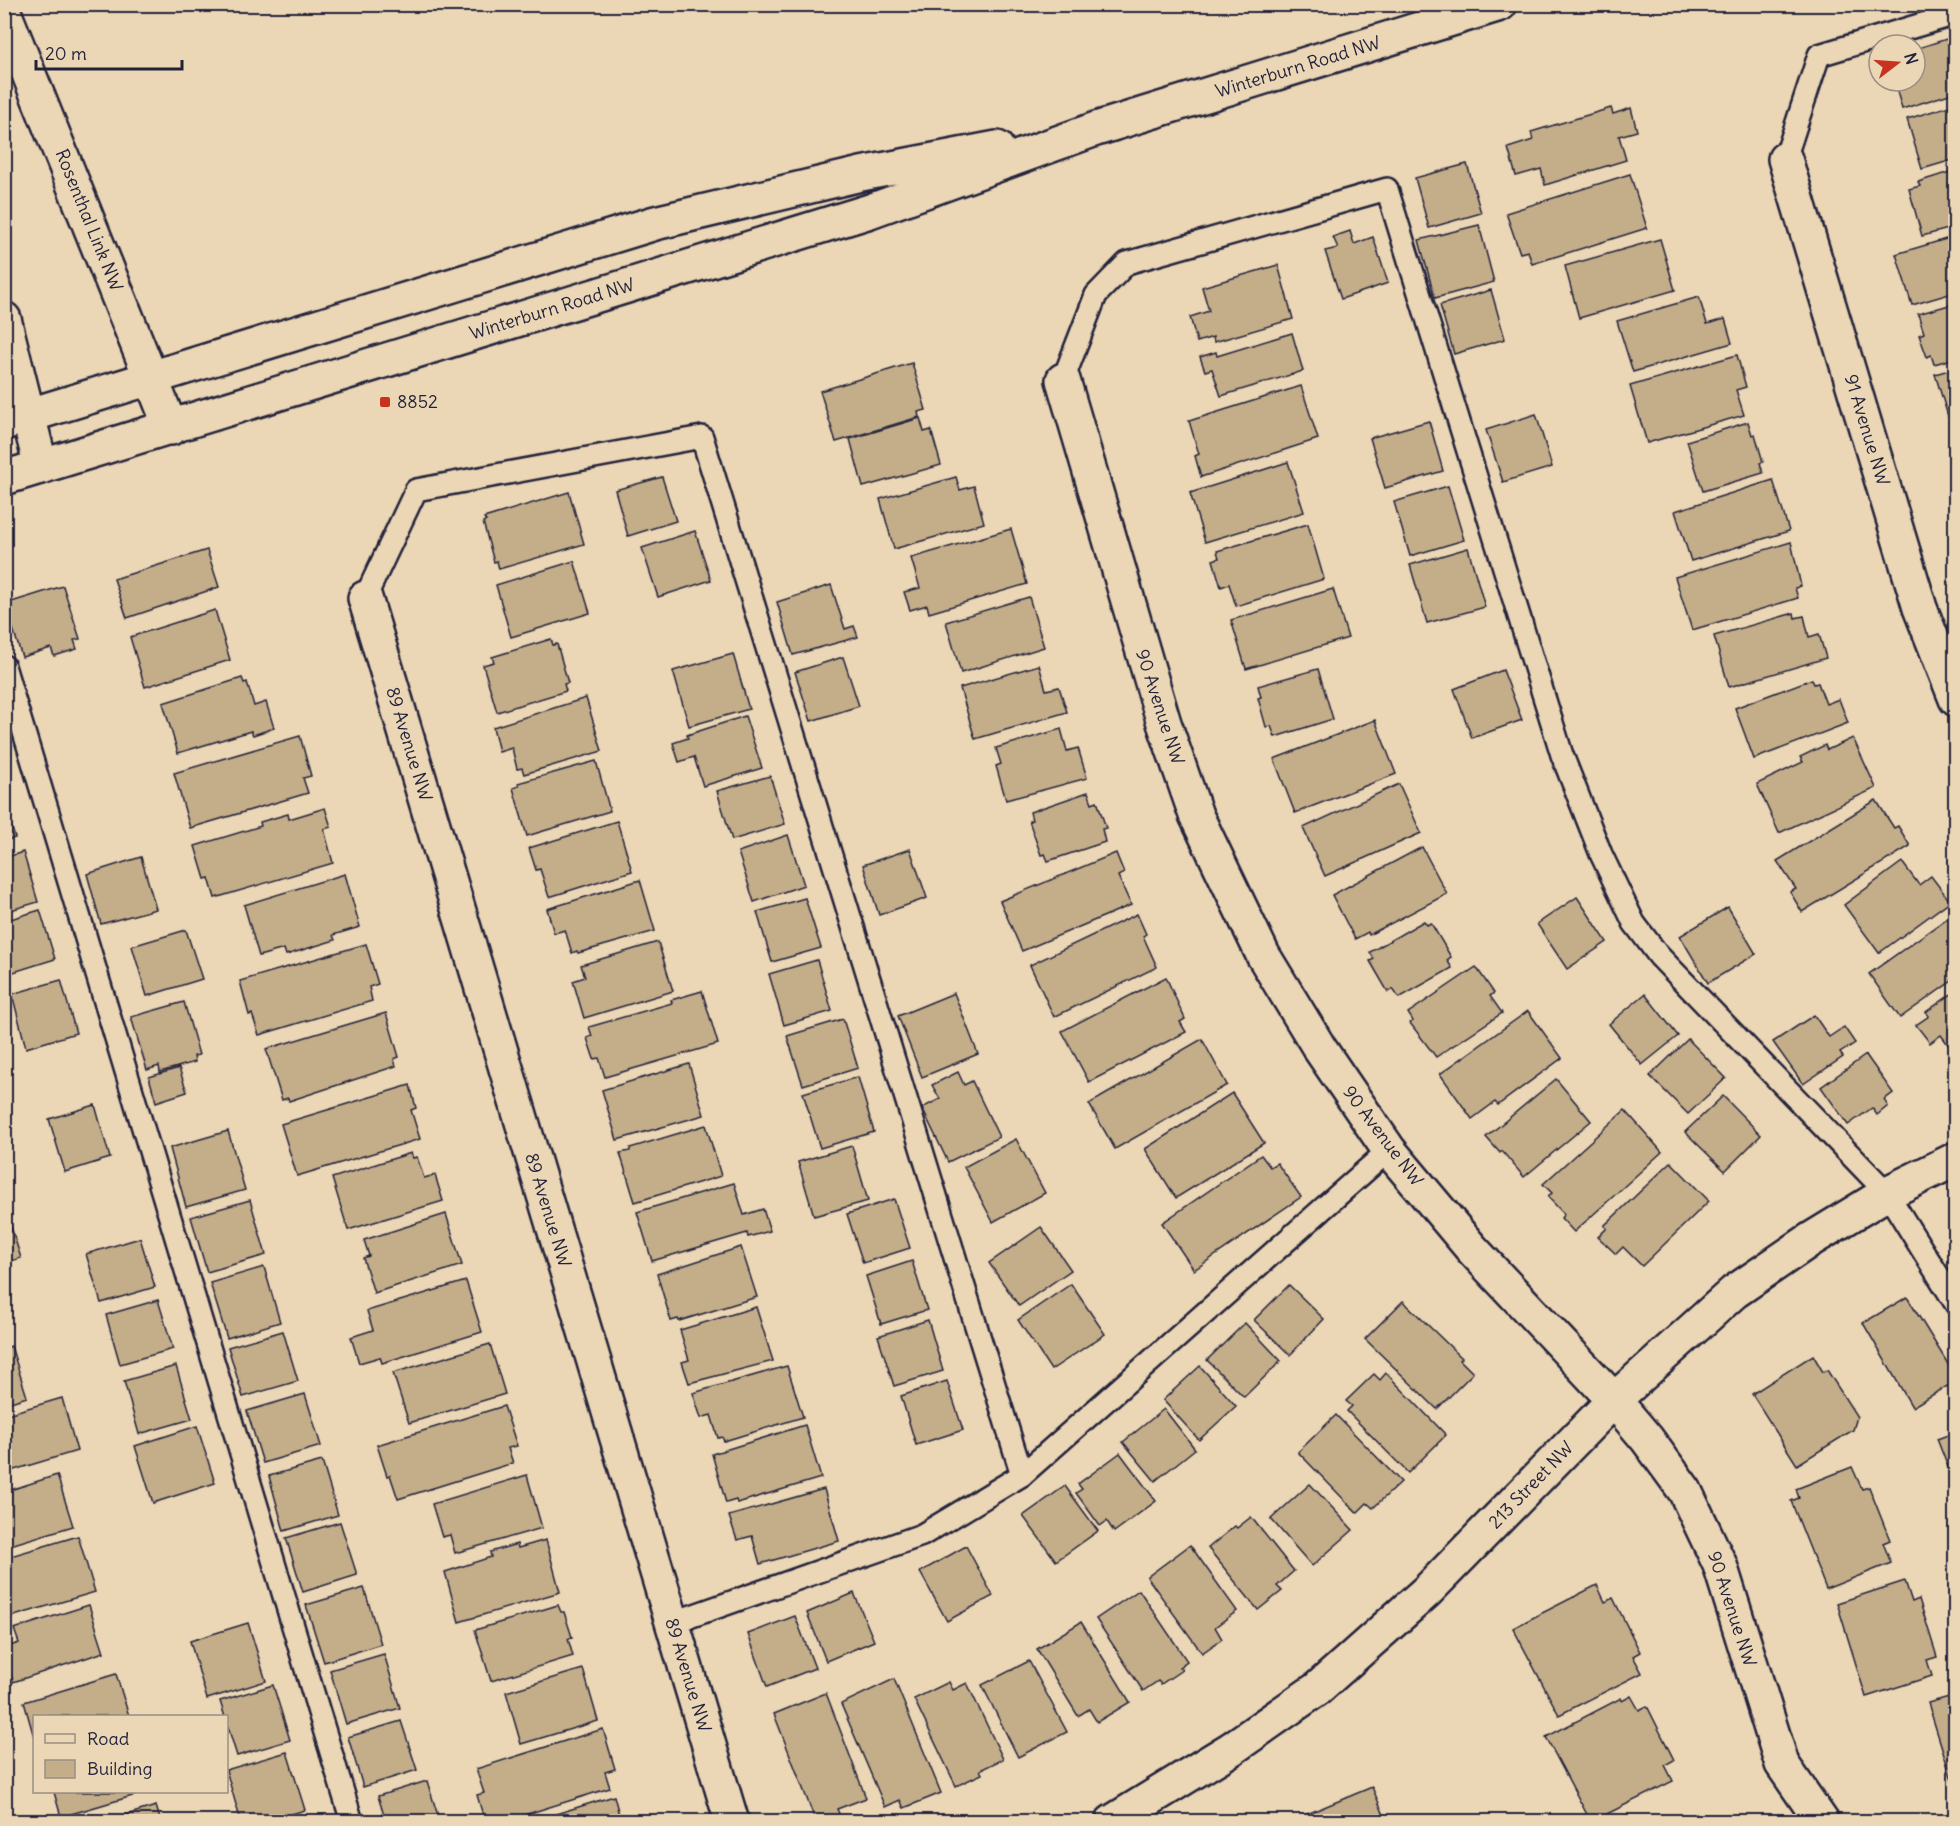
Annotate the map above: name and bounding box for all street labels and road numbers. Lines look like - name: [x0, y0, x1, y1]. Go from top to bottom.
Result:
- street label: Winterburn Road NW: [1213, 30, 1383, 103]
- street label: Rosenthal Link NW: [50, 145, 128, 294]
- street label: Winterburn Road NW: [467, 272, 637, 345]
- street label: 91 Avenue NW: [1840, 371, 1895, 488]
- street label: 90 Avenue NW: [1131, 646, 1190, 767]
- street label: 89 Avenue NW: [381, 684, 438, 804]
- street label: 90 Avenue NW: [1338, 1081, 1429, 1191]
- street label: 89 Avenue NW: [520, 1150, 577, 1270]
- street label: 213 Street NW: [1483, 1436, 1578, 1533]
- street label: 90 Avenue NW: [1703, 1548, 1762, 1669]
- street label: 89 Avenue NW: [660, 1615, 717, 1735]

